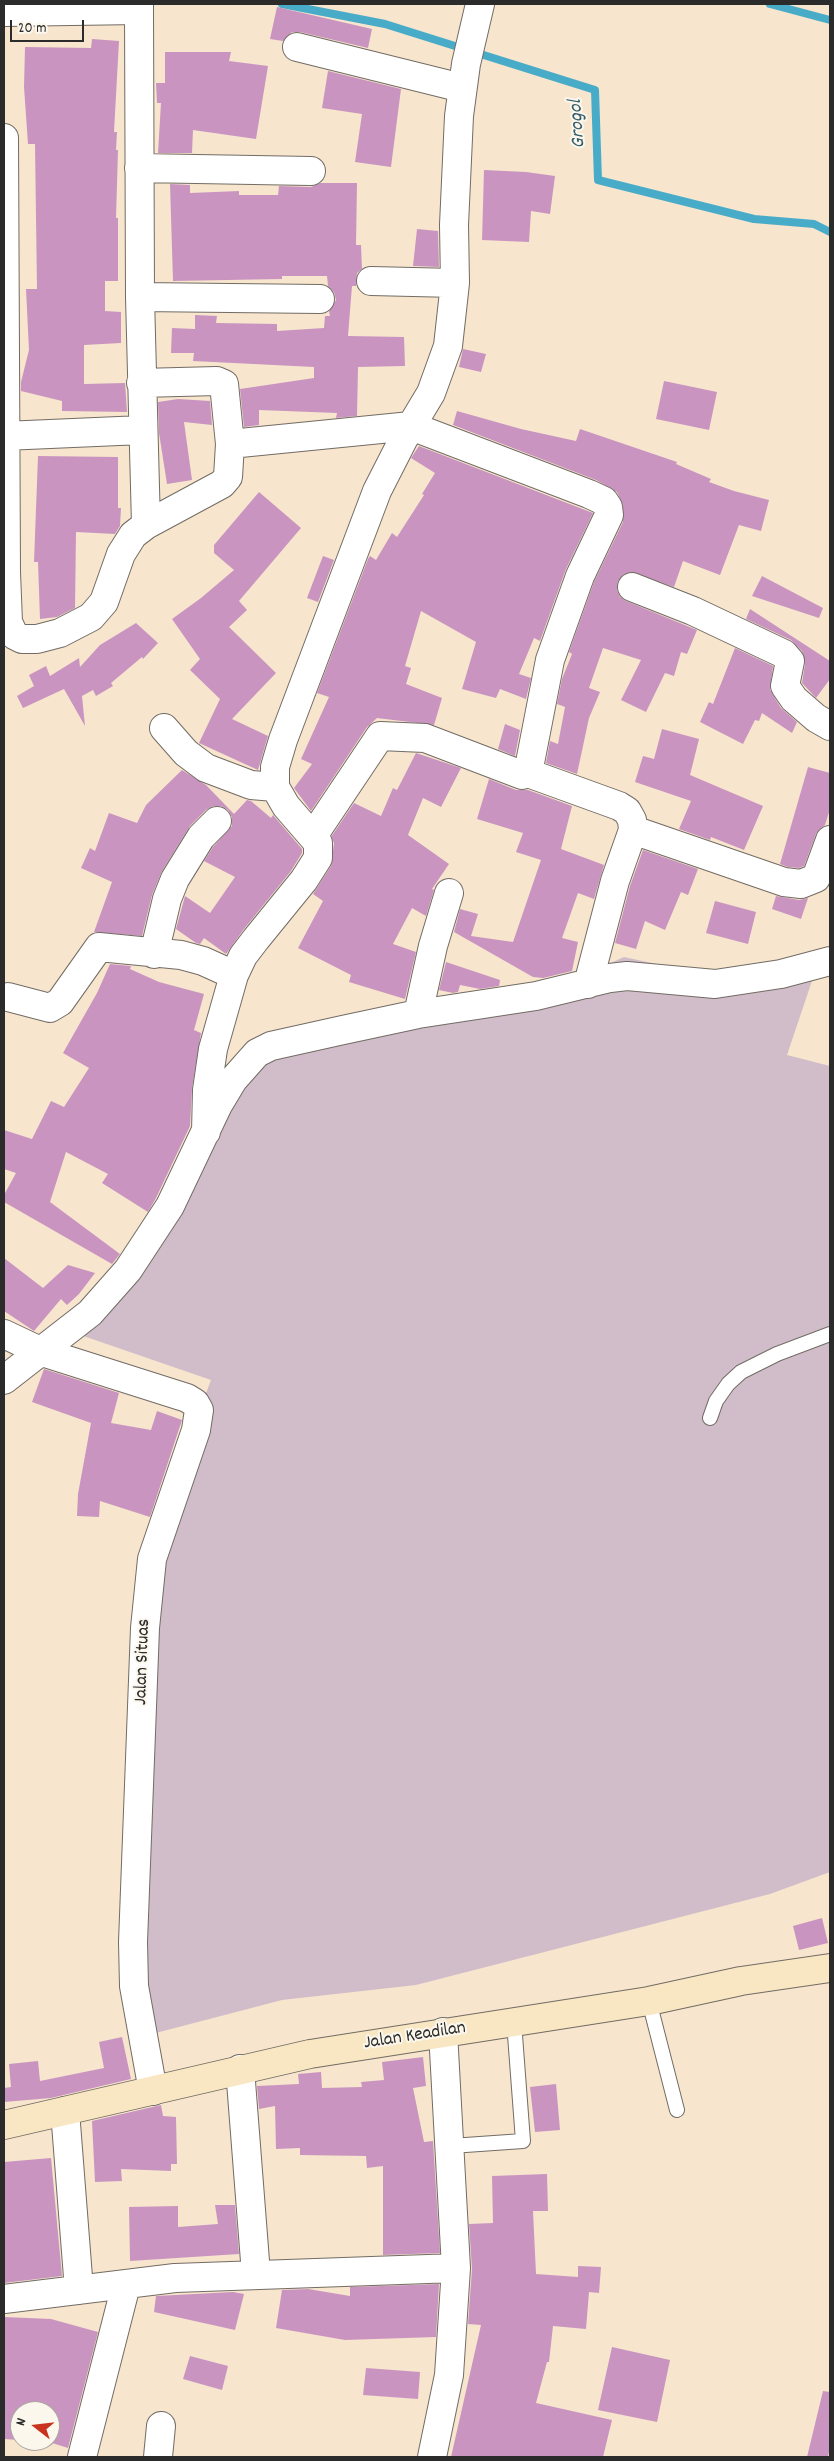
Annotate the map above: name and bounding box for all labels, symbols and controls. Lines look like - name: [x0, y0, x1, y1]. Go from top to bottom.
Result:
- scale bar: [12, 10, 86, 42]
- text: 20 m: [18, 18, 46, 40]
- water label: Grogol: [565, 99, 593, 149]
- street label: Jalan Situas: [131, 1618, 157, 1706]
- street label: Jalan Keadilan: [362, 2018, 468, 2056]
- north arrow: [10, 2401, 60, 2451]
- text: N: [11, 2416, 32, 2428]

